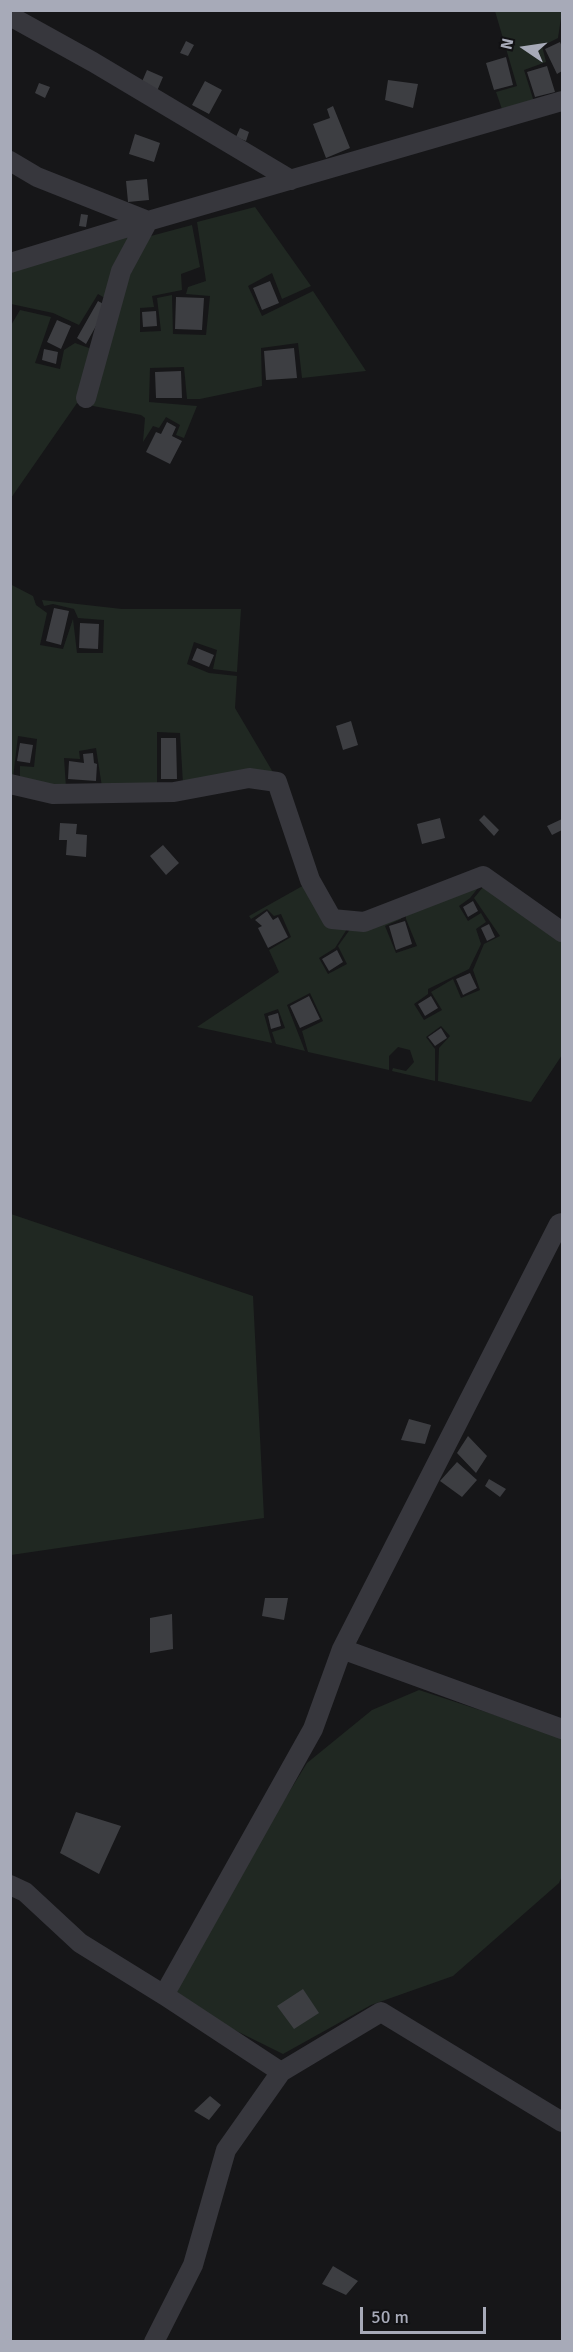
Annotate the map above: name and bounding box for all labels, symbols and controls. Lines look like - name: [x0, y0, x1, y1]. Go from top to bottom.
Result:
- north arrow: [495, 18, 555, 78]
- text: N: [496, 36, 518, 52]
- scale bar: [363, 2295, 489, 2333]
- text: 50 m: [371, 2306, 409, 2328]

